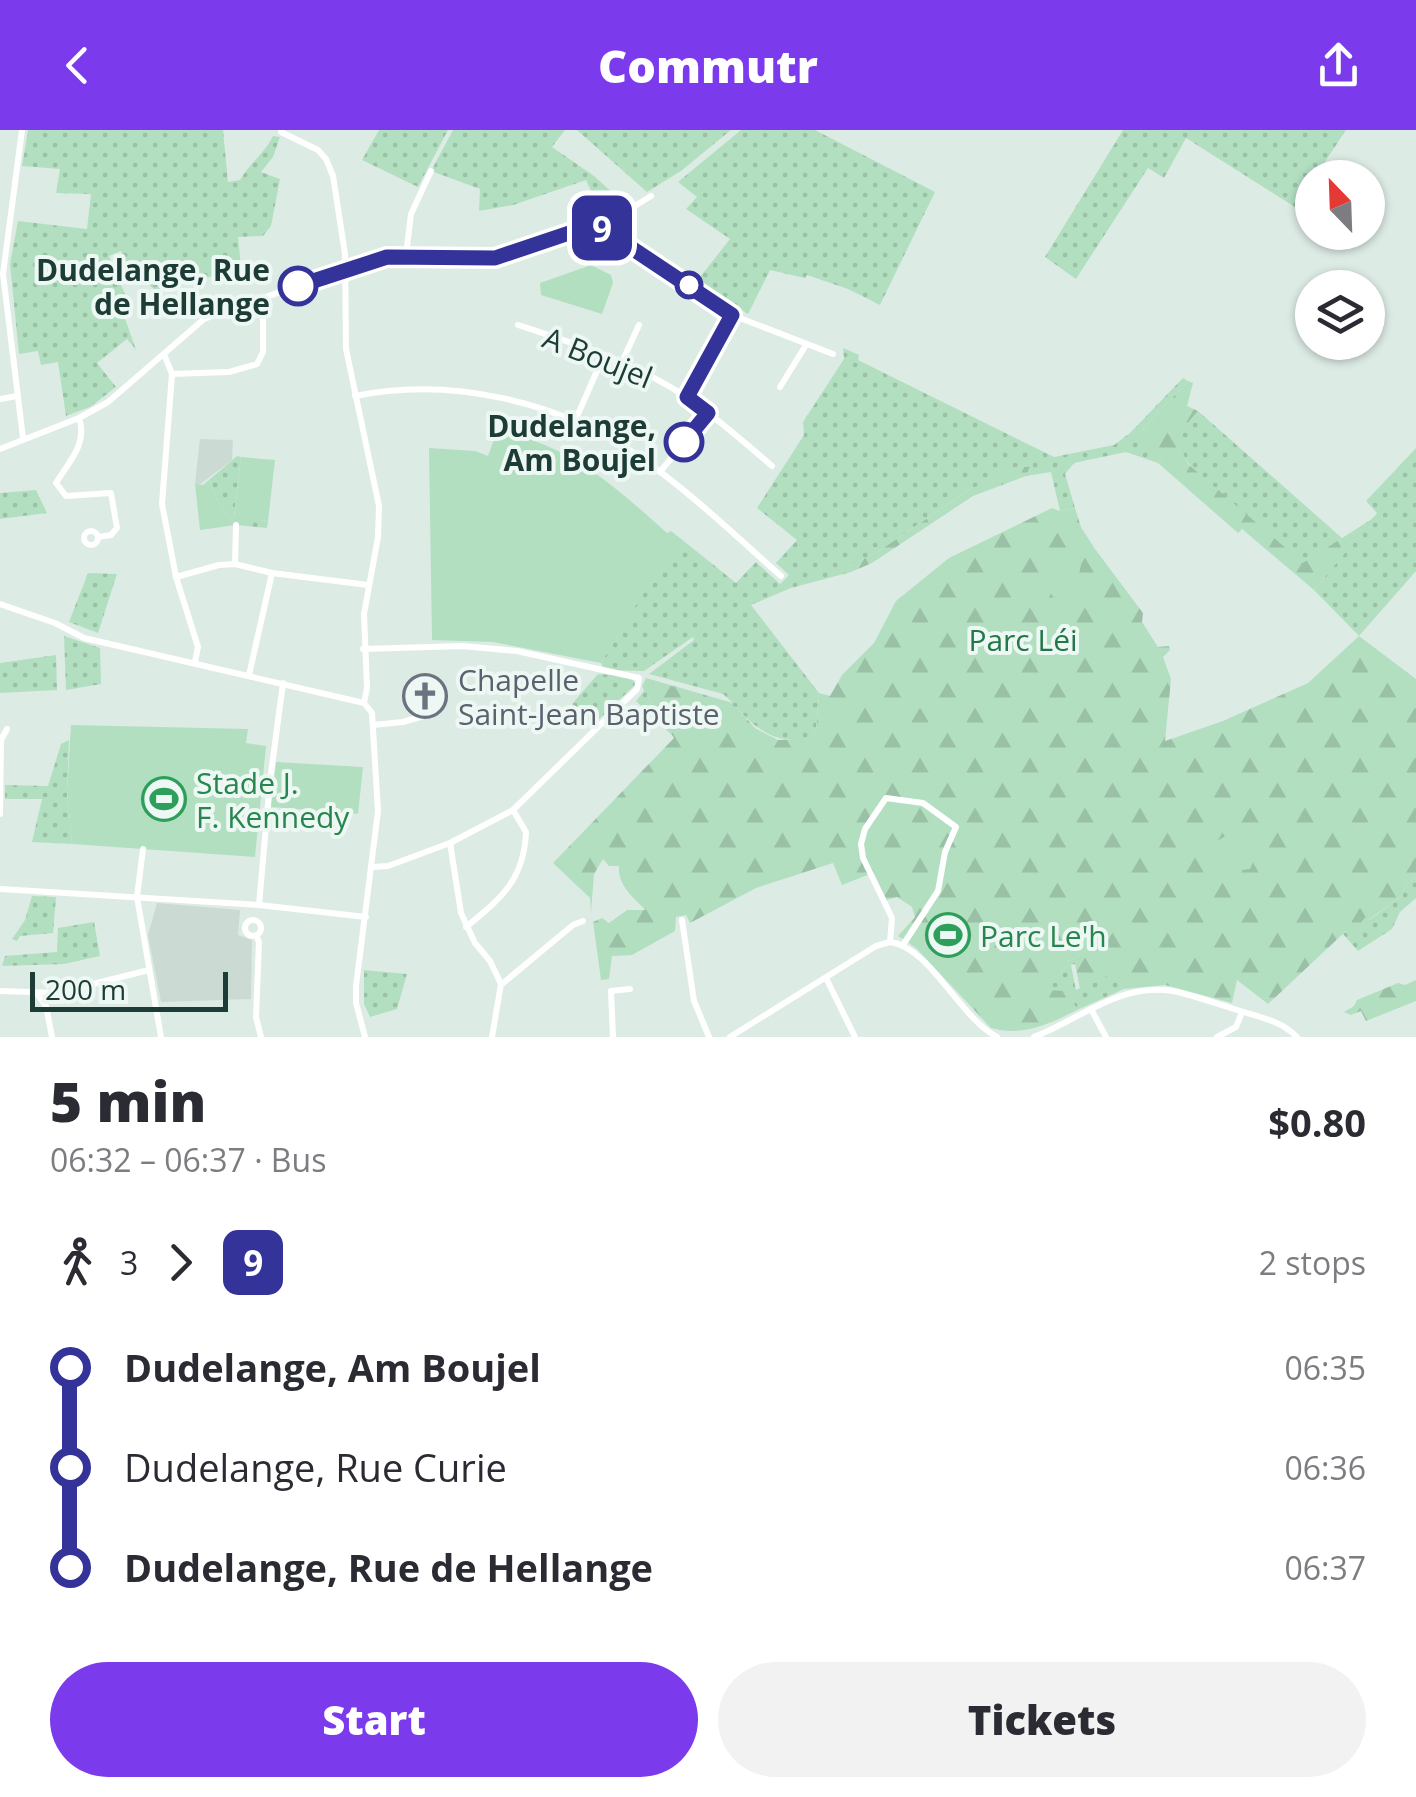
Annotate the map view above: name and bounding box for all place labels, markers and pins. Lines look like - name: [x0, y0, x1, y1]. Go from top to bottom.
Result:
- place label: Dudelange, Rue de Hellange: [36, 249, 270, 324]
- marker: Dudelange, Rue de Hellange: [279, 267, 317, 305]
- unlabelled marker: [676, 272, 702, 298]
- place label: Dudelange, Am Boujel: [487, 405, 656, 480]
- marker: Dudelange, Am Boujel: [665, 423, 703, 461]
- place label: Chapelle Saint-Jean Baptiste: [458, 659, 720, 734]
- church icon: Chapelle Saint-Jean Baptiste: [402, 673, 448, 719]
- place label: Stade J. F. Kennedy: [196, 762, 350, 837]
- sports icon: Stade J. F. Kennedy: [141, 776, 187, 822]
- sports icon: Parc Le'h: [925, 912, 971, 958]
- place label: Parc Le'h: [980, 915, 1107, 956]

